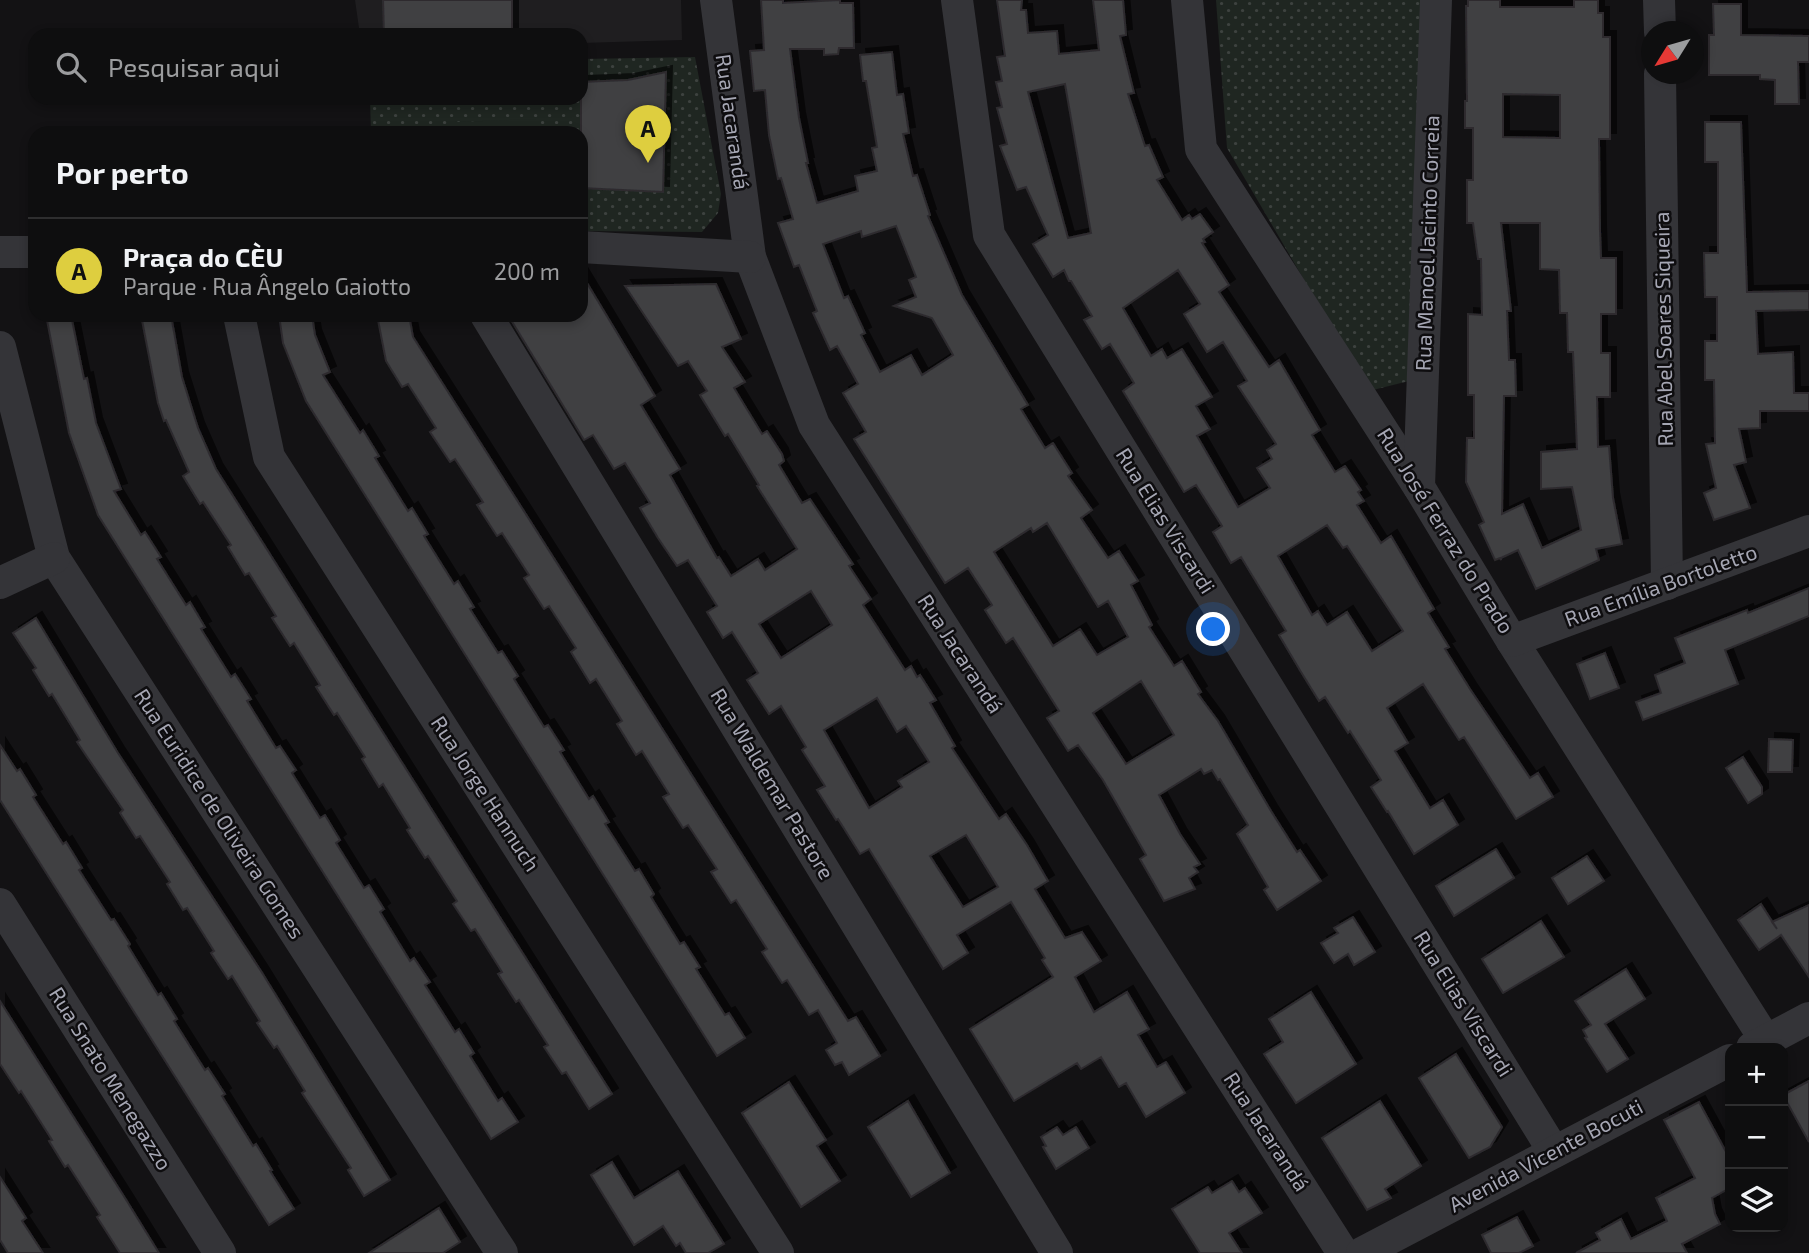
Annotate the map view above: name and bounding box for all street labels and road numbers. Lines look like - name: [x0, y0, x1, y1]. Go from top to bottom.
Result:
- street label: Rua Jacarandá: [712, 52, 755, 191]
- street label: Rua Manoel Jacinto Correia: [1410, 115, 1443, 371]
- street label: Rua Abel Soares Siqueira: [1648, 211, 1677, 447]
- street label: Rua José Ferraz do Prado: [1373, 423, 1520, 637]
- street label: Rua Elias Viscardi: [1112, 443, 1221, 597]
- street label: Rua Emília Bortoletto: [1561, 538, 1760, 631]
- street label: Rua Jacarandá: [913, 589, 1009, 717]
- street label: Rua Waldemar Pastore: [706, 683, 840, 883]
- street label: Rua Euridice de Oliveira Gomes: [130, 684, 310, 943]
- street label: Rua Jorge Hannuch: [427, 711, 546, 876]
- street label: Rua Elias Viscardi: [1410, 926, 1519, 1080]
- street label: Rua Snato Menegazzo: [45, 982, 178, 1174]
- street label: Rua Jacarandá: [1219, 1067, 1315, 1195]
- street label: Avenida Vicente Bocuti: [1444, 1093, 1647, 1216]

